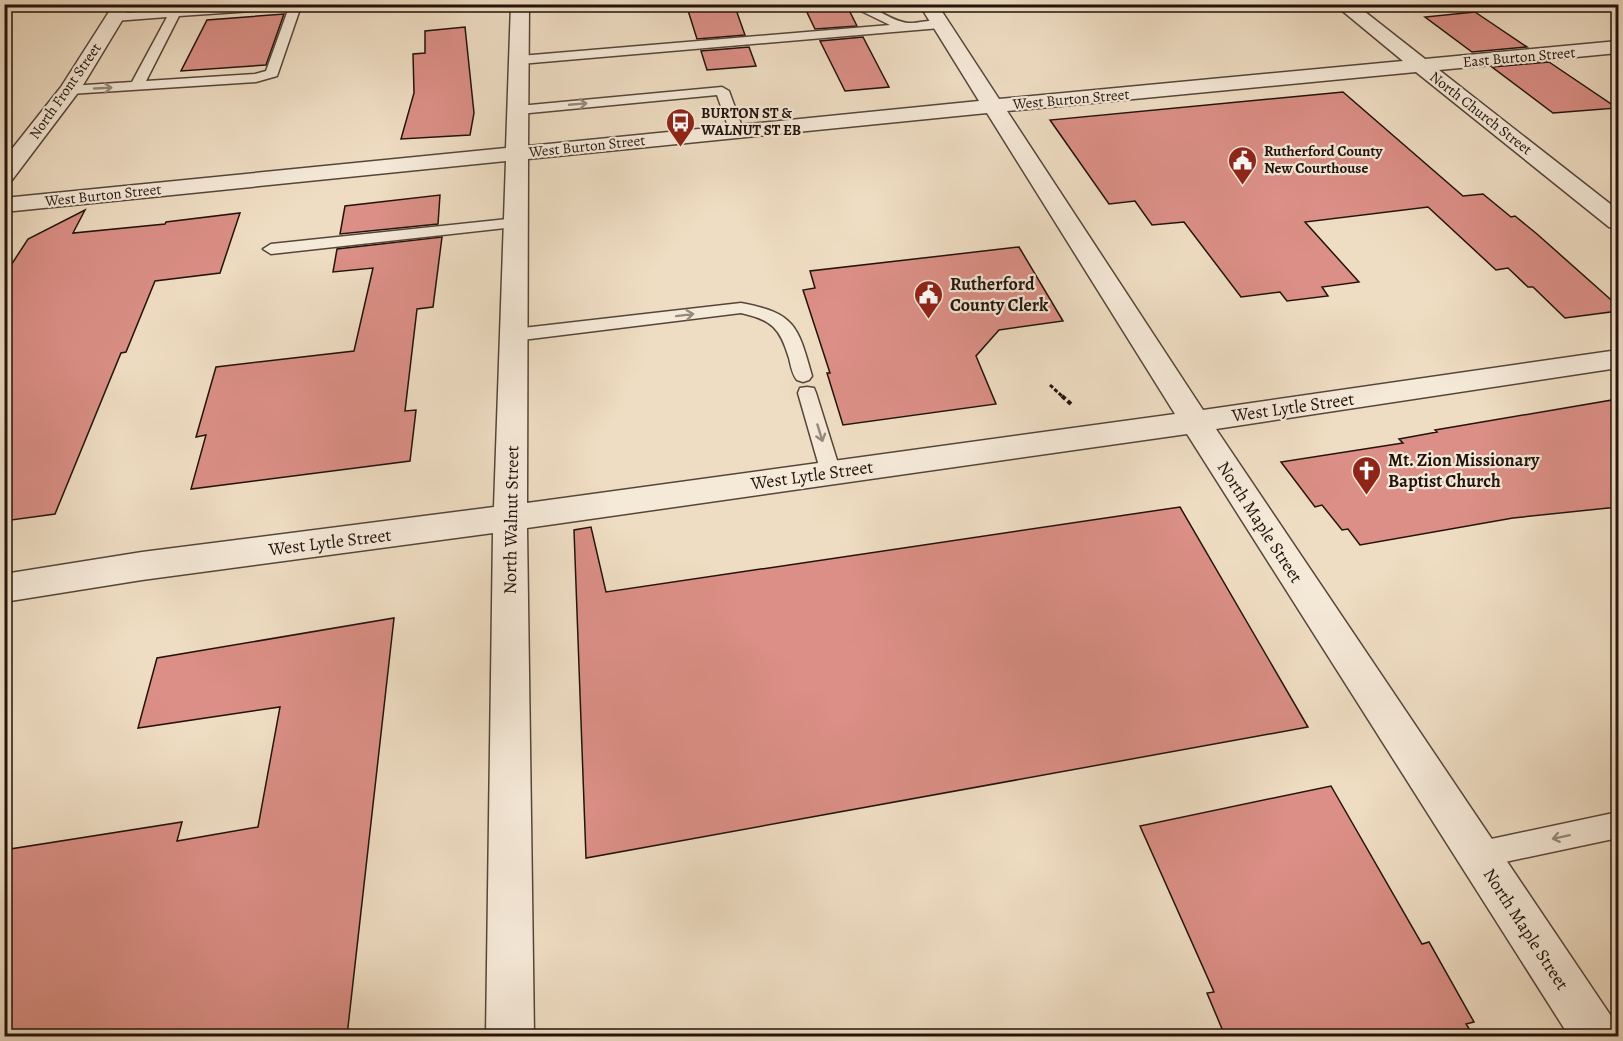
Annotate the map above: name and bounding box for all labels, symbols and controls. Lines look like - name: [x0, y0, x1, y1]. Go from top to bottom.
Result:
- street label: North Front Street: [24, 39, 106, 143]
- street label: East Burton Street: [1462, 42, 1576, 72]
- street label: North Church Street: [1426, 67, 1536, 159]
- one-way arrow: [93, 82, 113, 93]
- street label: West Burton Street: [1011, 84, 1130, 114]
- one-way arrow: [567, 98, 587, 109]
- place label: BURTON ST & WALNUT ST EB: [700, 103, 801, 140]
- bus stop icon: BURTON ST & WALNUT ST EB: [664, 106, 696, 148]
- street label: West Burton Street: [527, 130, 646, 162]
- place label: Rutherford County New Courthouse: [1264, 141, 1384, 178]
- public building icon: Rutherford County New Courthouse: [1227, 144, 1259, 186]
- street label: West Burton Street: [43, 179, 162, 211]
- place label: Rutherford County Clerk: [950, 272, 1049, 317]
- public building icon: Rutherford County Clerk: [913, 278, 945, 320]
- one-way arrow: [674, 309, 694, 320]
- street label: West Lytle Street: [1229, 387, 1356, 428]
- one-way arrow: [815, 423, 826, 442]
- street label: North Walnut Street: [498, 445, 524, 595]
- place label: Mt. Zion Missionary Baptist Church: [1388, 448, 1540, 493]
- church icon: Mt. Zion Missionary Baptist Church: [1351, 454, 1383, 496]
- street label: West Lytle Street: [748, 455, 875, 496]
- street label: North Maple Street: [1212, 456, 1308, 588]
- street label: West Lytle Street: [266, 523, 393, 562]
- one-way arrow: [1552, 832, 1571, 844]
- street label: North Maple Street: [1478, 863, 1574, 995]

